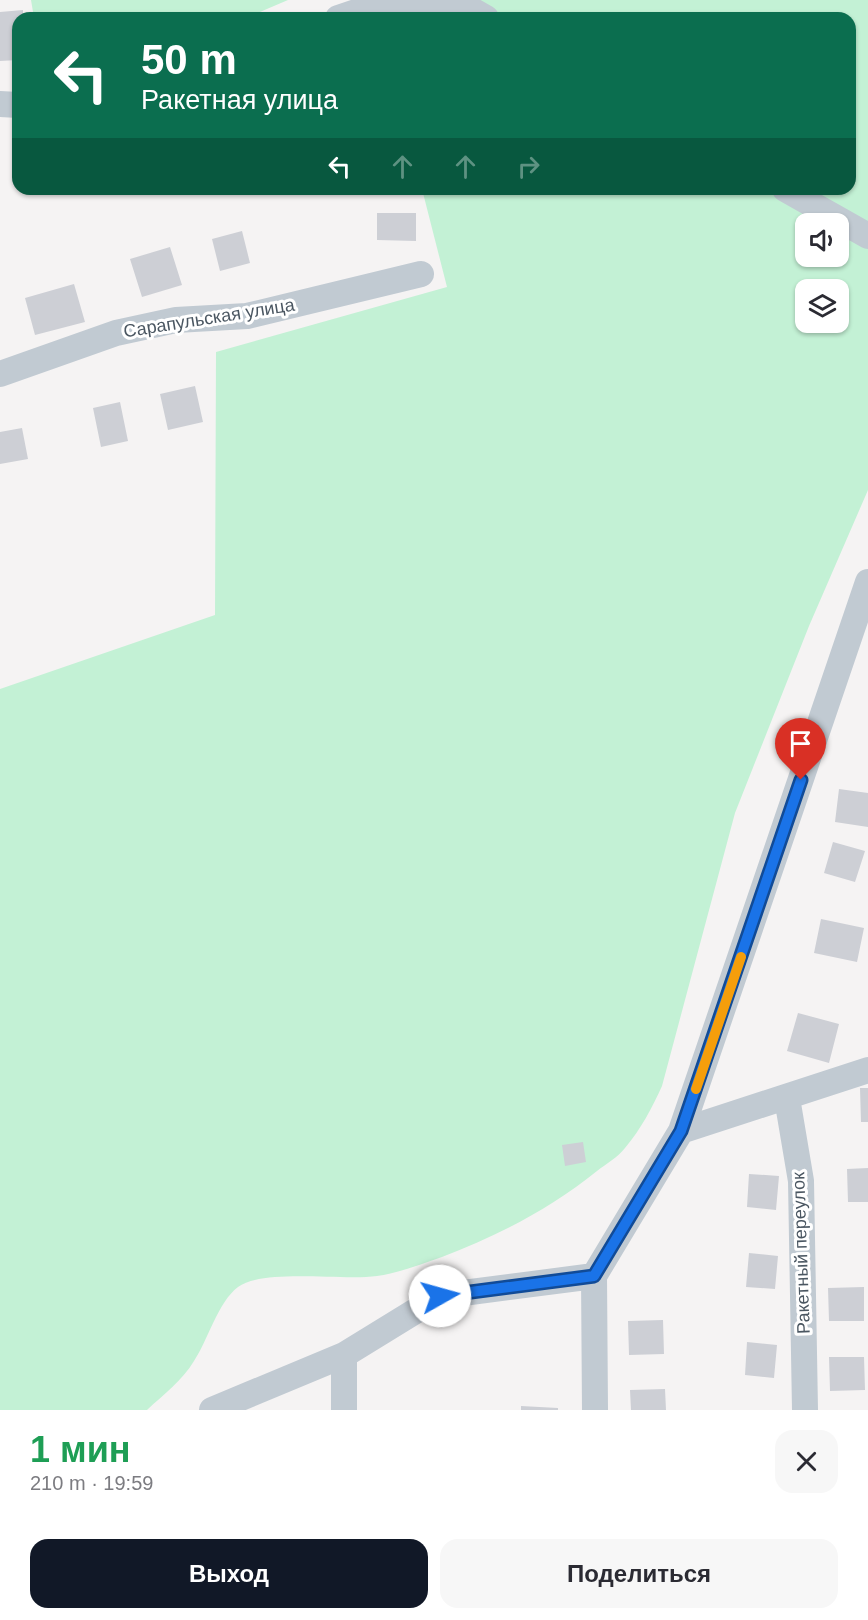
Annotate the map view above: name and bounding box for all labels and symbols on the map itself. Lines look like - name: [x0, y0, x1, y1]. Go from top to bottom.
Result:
- street label: Сарапульская улица: [122, 294, 297, 341]
- pin: [775, 718, 826, 780]
- street label: Ракетный переулок: [788, 1172, 814, 1334]
- position arrow: [408, 1264, 472, 1328]

